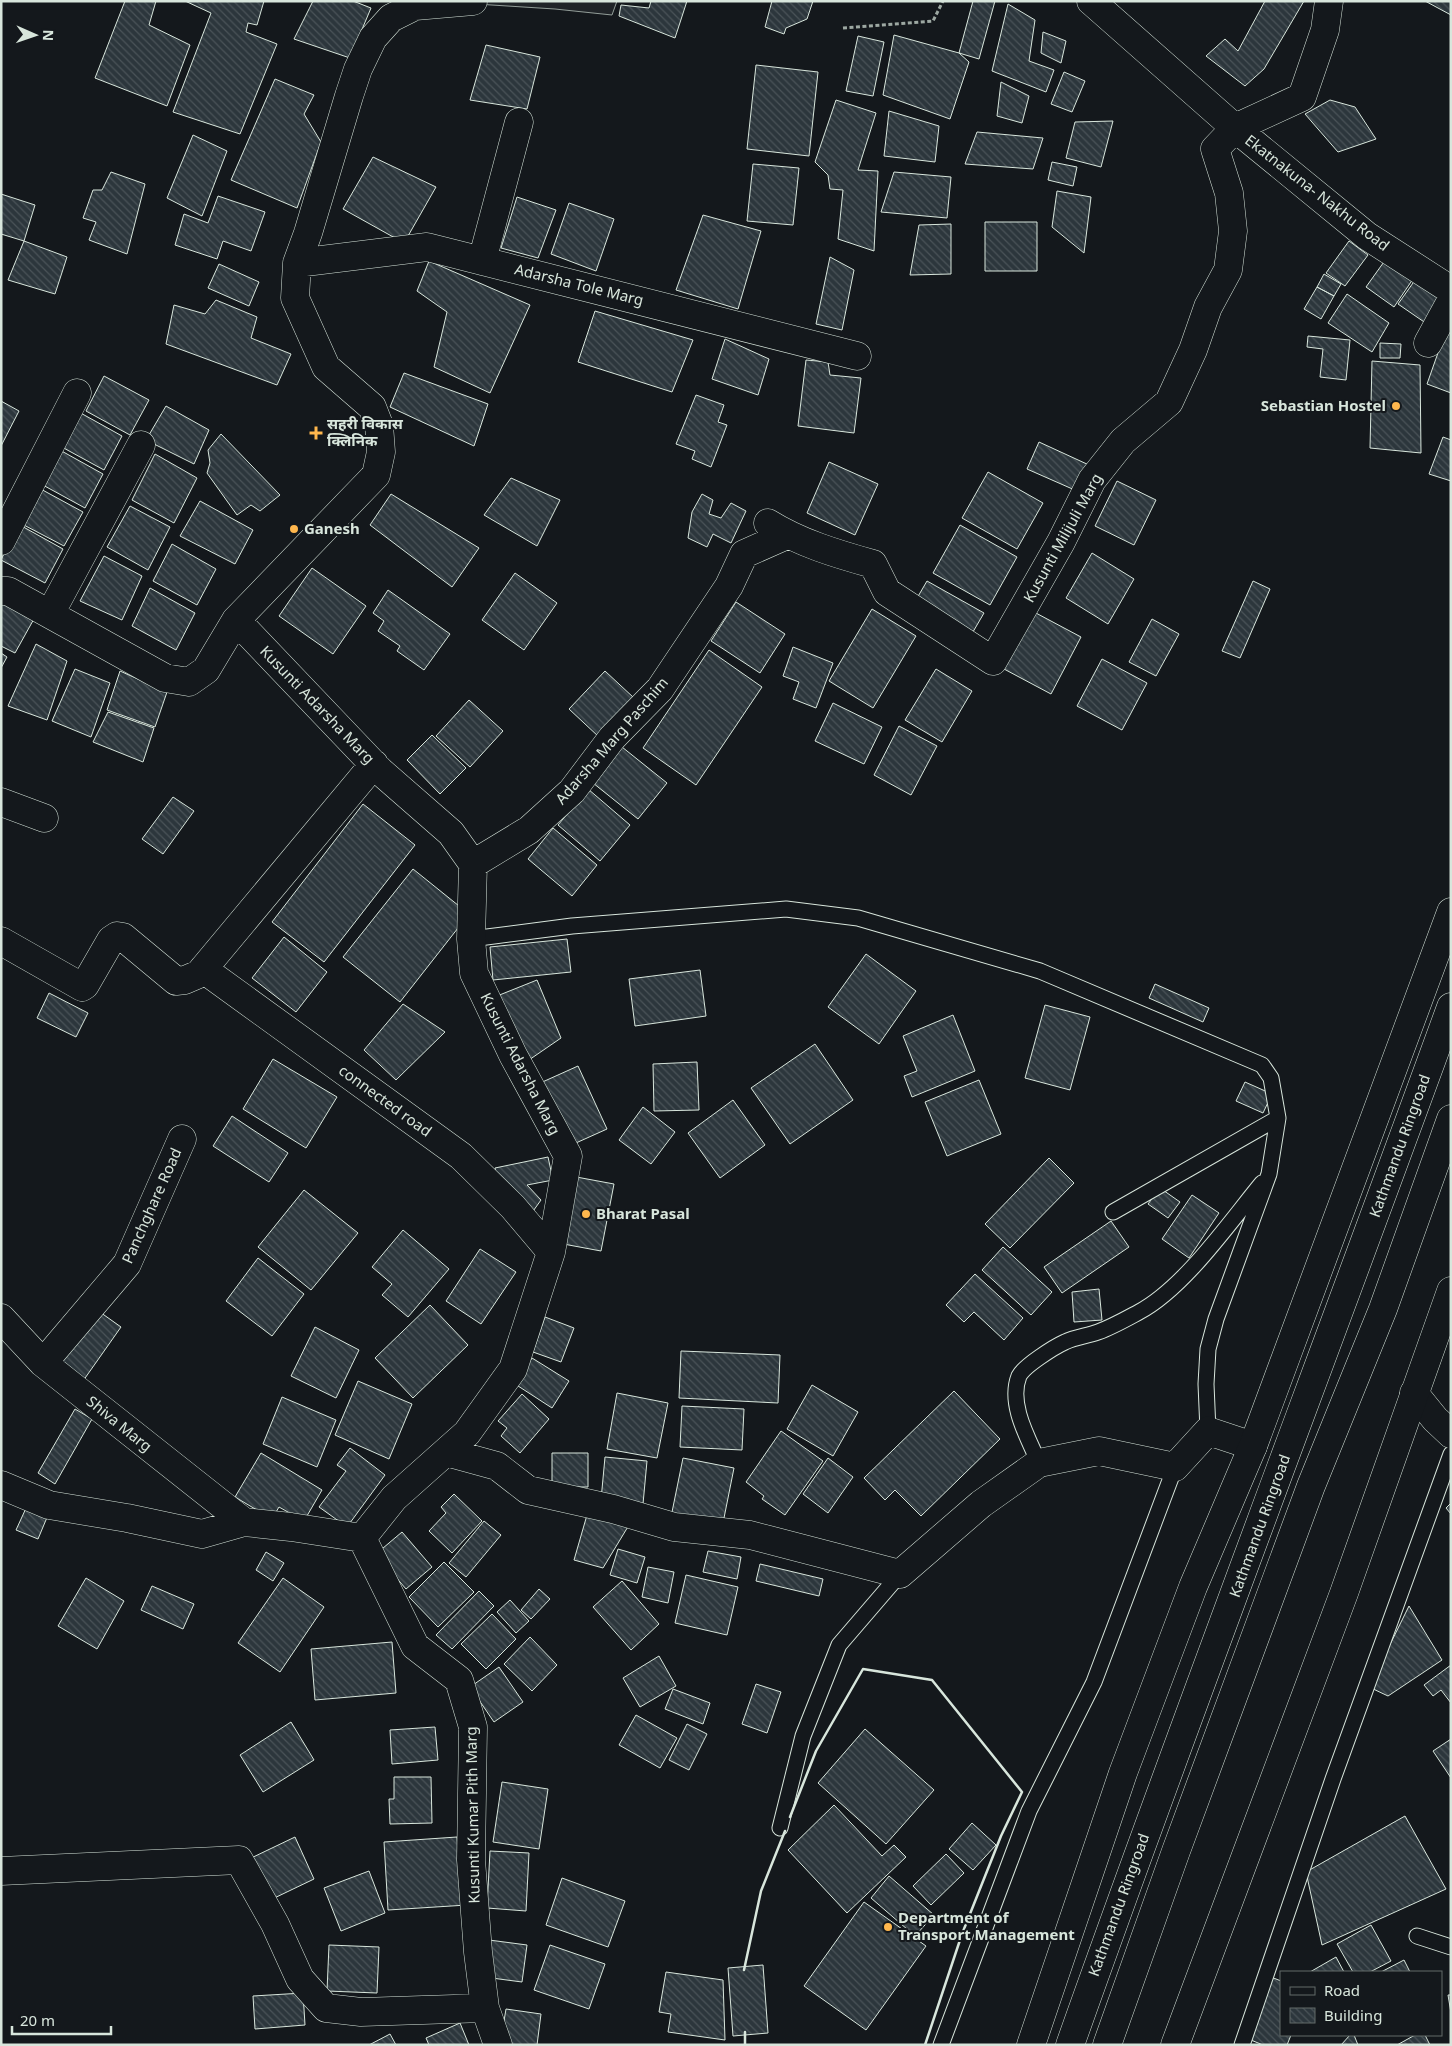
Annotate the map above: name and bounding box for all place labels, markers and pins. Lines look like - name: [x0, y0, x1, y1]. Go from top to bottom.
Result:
- place label: Sebastian Hostel: [1261, 395, 1386, 415]
- marker: Sebastian Hostel: [1390, 400, 1402, 412]
- place label: सहरी विकास क्लिनिक: [327, 413, 404, 450]
- marker: सहरी विकास क्लिनिक: [309, 426, 323, 440]
- place label: Ganesh: [304, 518, 360, 538]
- marker: Ganesh: [288, 523, 300, 535]
- place label: Bharat Pasal: [596, 1203, 690, 1223]
- marker: Bharat Pasal: [580, 1208, 592, 1220]
- place label: Department of Transport Management: [898, 1907, 1075, 1944]
- marker: Department of Transport Management: [882, 1921, 894, 1933]

